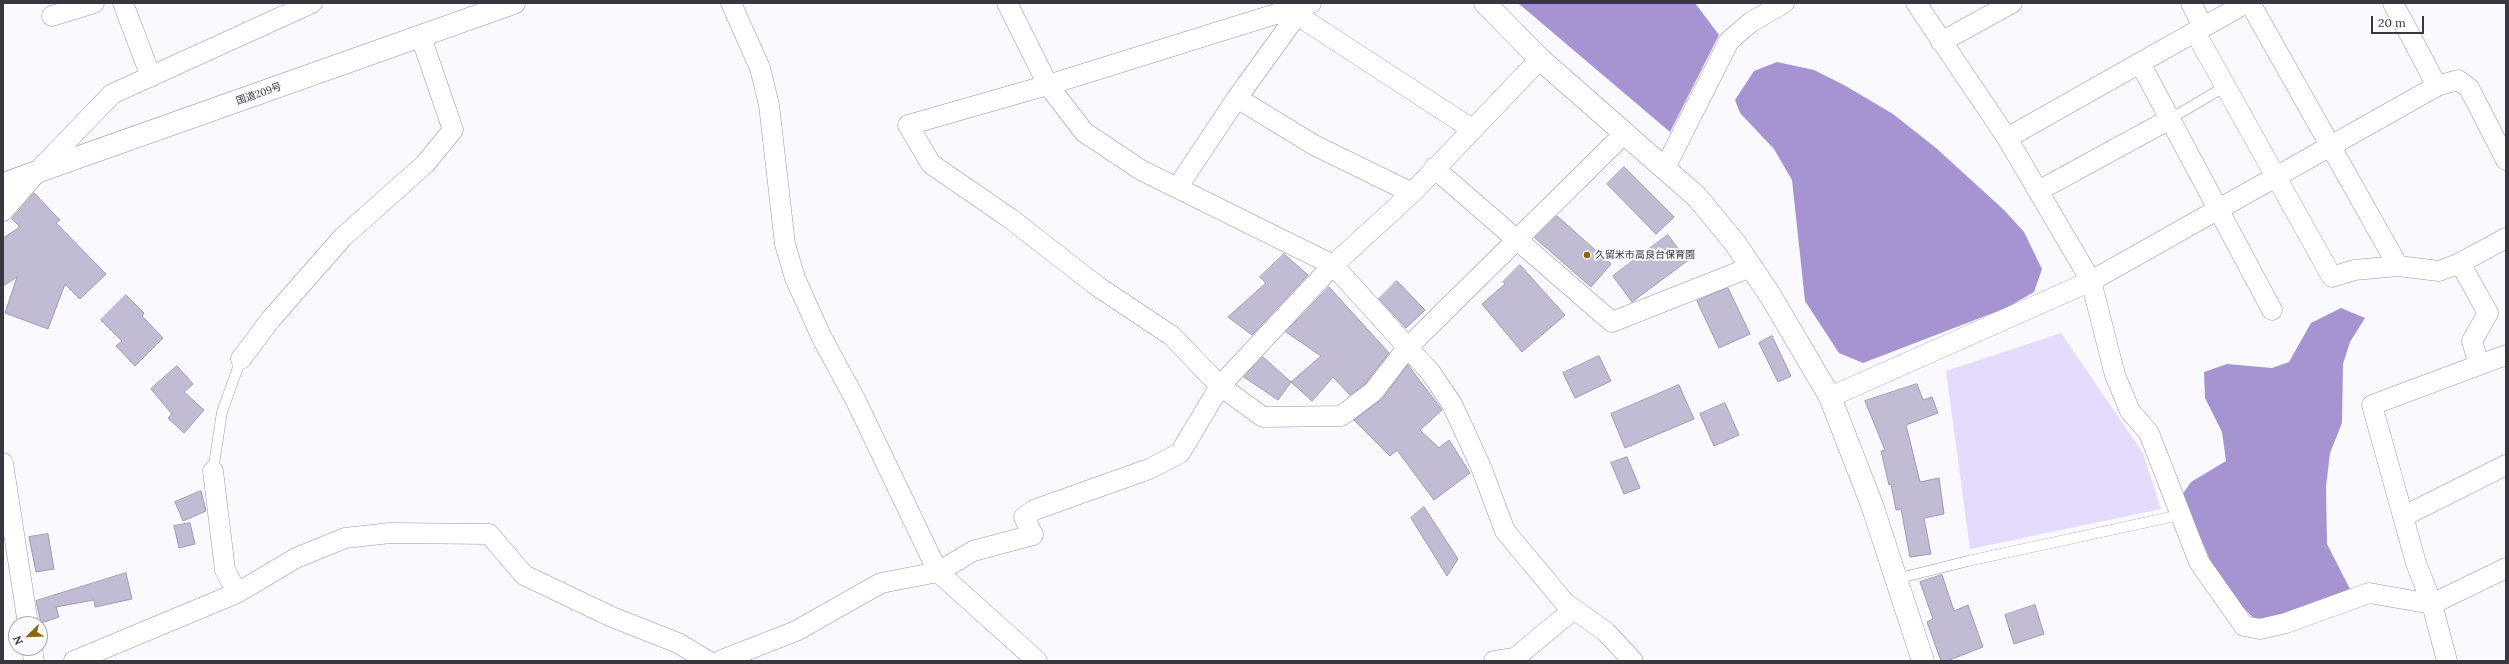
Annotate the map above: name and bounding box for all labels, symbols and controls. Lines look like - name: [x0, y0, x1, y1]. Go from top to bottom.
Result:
- scale bar: [2373, 8, 2426, 34]
- text: 20 m: [2378, 15, 2406, 30]
- street label: 国道209号: [235, 81, 283, 107]
- place label: 久留米市高良台保育園: [1595, 249, 1695, 261]
- marker: 久留米市高良台保育園: [1582, 250, 1592, 260]
- north arrow: [8, 616, 48, 656]
- text: N: [10, 634, 26, 647]

